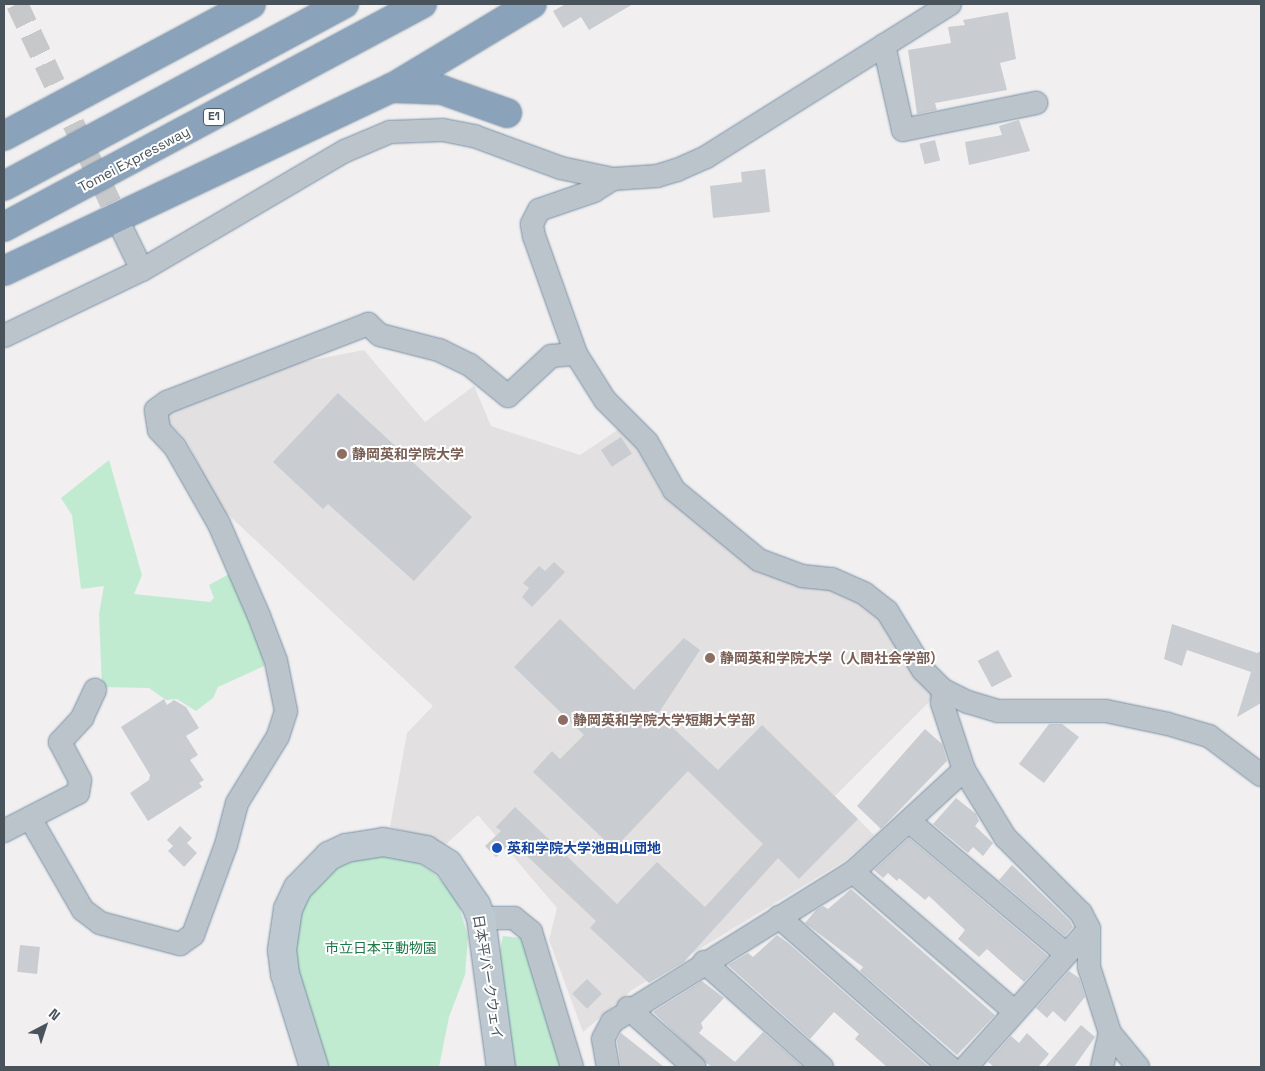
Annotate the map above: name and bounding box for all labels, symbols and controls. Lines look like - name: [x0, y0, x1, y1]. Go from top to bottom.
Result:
- road number: E1: [203, 108, 225, 126]
- street label: Tomei Expressway: [76, 123, 192, 195]
- place label: 静岡英和学院大学: [352, 446, 464, 462]
- marker: 静岡英和学院大学: [336, 448, 348, 460]
- place label: 静岡英和学院大学（人間社会学部）: [720, 650, 944, 666]
- marker: 静岡英和学院大学（人間社会学部）: [704, 652, 716, 664]
- place label: 静岡英和学院大学短期大学部: [573, 712, 755, 728]
- marker: 静岡英和学院大学短期大学部: [557, 714, 569, 726]
- place label: 英和学院大学池田山団地: [507, 840, 661, 856]
- marker: 英和学院大学池田山団地: [491, 842, 503, 854]
- street label: 日本平パークウェイ: [470, 913, 506, 1041]
- park label: 市立日本平動物園: [325, 940, 437, 956]
- north arrow: [20, 1001, 70, 1051]
- text: N: [45, 1005, 64, 1024]

